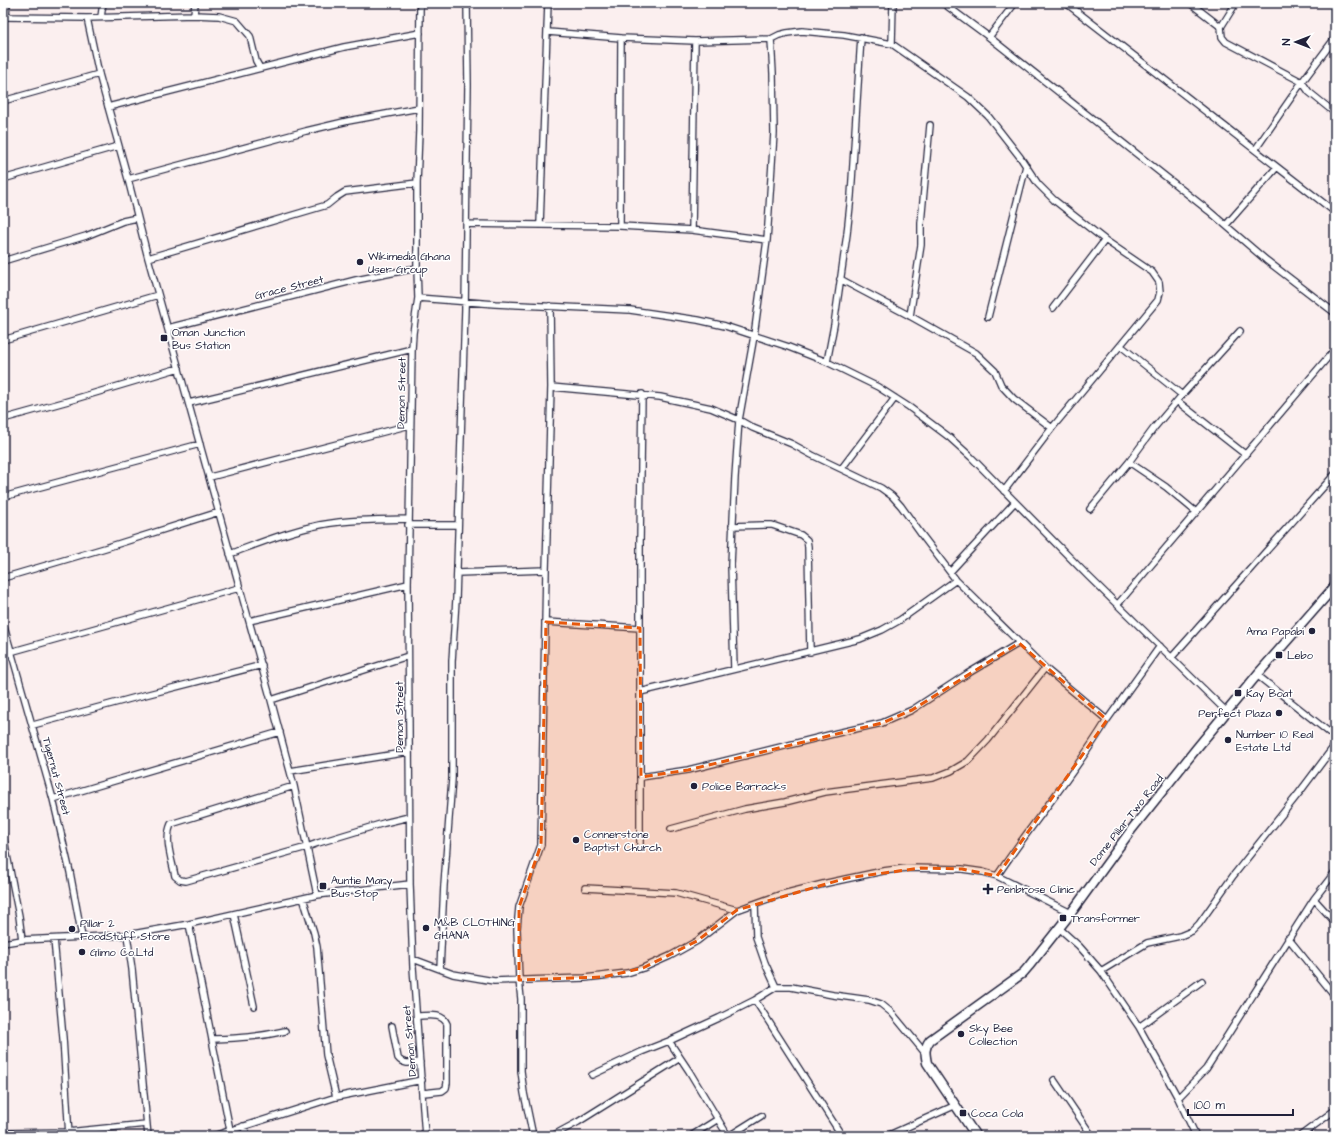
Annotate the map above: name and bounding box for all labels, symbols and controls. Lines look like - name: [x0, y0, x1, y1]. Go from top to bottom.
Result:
- north arrow: [1276, 22, 1316, 62]
- text: N: [1279, 38, 1294, 45]
- place label: Wikimedia Ghana User Group: [368, 249, 450, 277]
- marker: Wikimedia Ghana User Group: [355, 257, 365, 267]
- street label: Grace Street: [253, 272, 326, 303]
- place label: Oman Junction Bus Station: [172, 325, 246, 353]
- marker: Oman Junction Bus Station: [159, 333, 169, 343]
- street label: Demon Street: [393, 356, 410, 429]
- place label: Ama Papabi: [1246, 624, 1304, 639]
- marker: Ama Papabi: [1307, 626, 1317, 636]
- place label: Lebo: [1287, 648, 1314, 663]
- marker: Lebo: [1274, 650, 1284, 660]
- street label: Demon Street: [392, 681, 407, 753]
- place label: Kay Boat: [1246, 686, 1293, 702]
- marker: Kay Boat: [1233, 688, 1243, 698]
- place label: Perfect Plaza: [1198, 706, 1271, 721]
- marker: Perfect Plaza: [1274, 708, 1284, 718]
- place label: Number 10 Real Estate Ltd: [1236, 727, 1314, 755]
- marker: Number 10 Real Estate Ltd: [1223, 735, 1233, 745]
- street label: Tigernut Street: [38, 736, 74, 818]
- street label: Dome Pillar Two Road: [1086, 771, 1167, 869]
- place label: Police Barracks: [702, 779, 787, 794]
- marker: Police Barracks: [689, 781, 699, 791]
- place label: Connerstone Baptist Church: [584, 827, 662, 855]
- marker: Connerstone Baptist Church: [571, 835, 581, 845]
- place label: Auntie Mary Bus Stop: [331, 873, 392, 901]
- marker: Auntie Mary Bus Stop: [318, 881, 328, 891]
- place label: Penbrose Clinic: [997, 882, 1075, 897]
- marker: Penbrose Clinic: [982, 883, 994, 895]
- place label: Transformer: [1071, 911, 1140, 926]
- marker: Transformer: [1058, 913, 1068, 923]
- place label: M&B CLOTHING GHANA: [434, 915, 516, 943]
- place label: Pillar 2 FoodStuff Store: [80, 916, 170, 944]
- marker: M&B CLOTHING GHANA: [421, 923, 431, 933]
- marker: Pillar 2 FoodStuff Store: [67, 924, 77, 934]
- place label: Glimo Co.Ltd: [90, 945, 154, 960]
- marker: Glimo Co.Ltd: [77, 947, 87, 957]
- street label: Demon Street: [399, 1004, 420, 1077]
- place label: Sky Bee Collection: [969, 1021, 1018, 1049]
- marker: Sky Bee Collection: [956, 1029, 966, 1039]
- scale bar: [1188, 1091, 1293, 1117]
- text: 100 m: [1194, 1097, 1225, 1114]
- place label: Coca Cola: [971, 1106, 1024, 1121]
- marker: Coca Cola: [958, 1108, 968, 1118]

